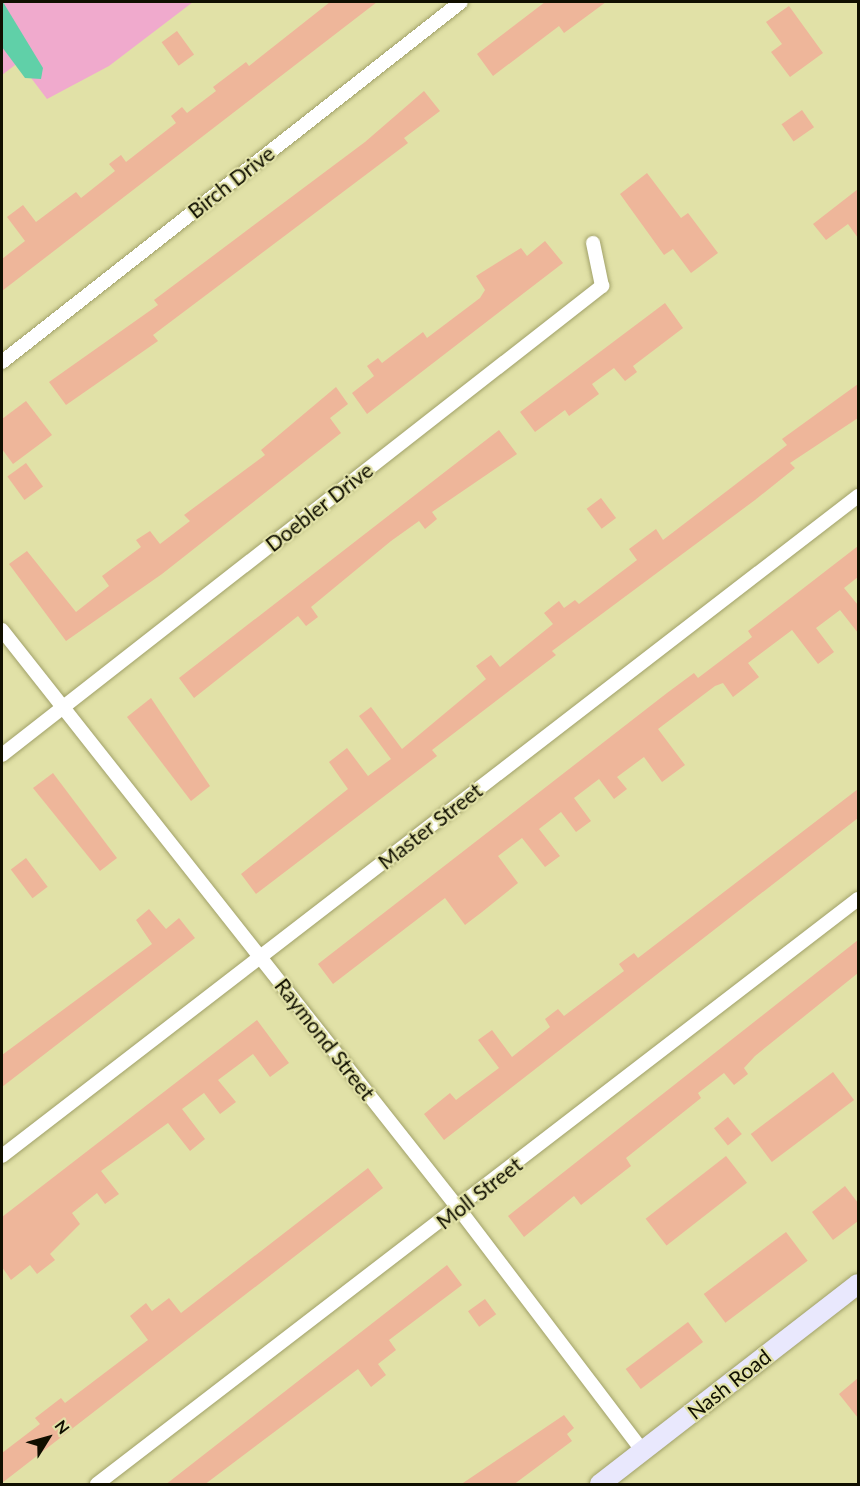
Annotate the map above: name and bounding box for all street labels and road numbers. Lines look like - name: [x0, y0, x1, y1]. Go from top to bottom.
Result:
- street label: Birch Drive: [183, 140, 279, 224]
- street label: Doebler Drive: [260, 457, 378, 557]
- street label: Master Street: [373, 777, 487, 875]
- street label: Raymond Street: [270, 973, 380, 1105]
- street label: Moll Street: [431, 1152, 527, 1234]
- street label: Nash Road: [682, 1344, 776, 1424]

